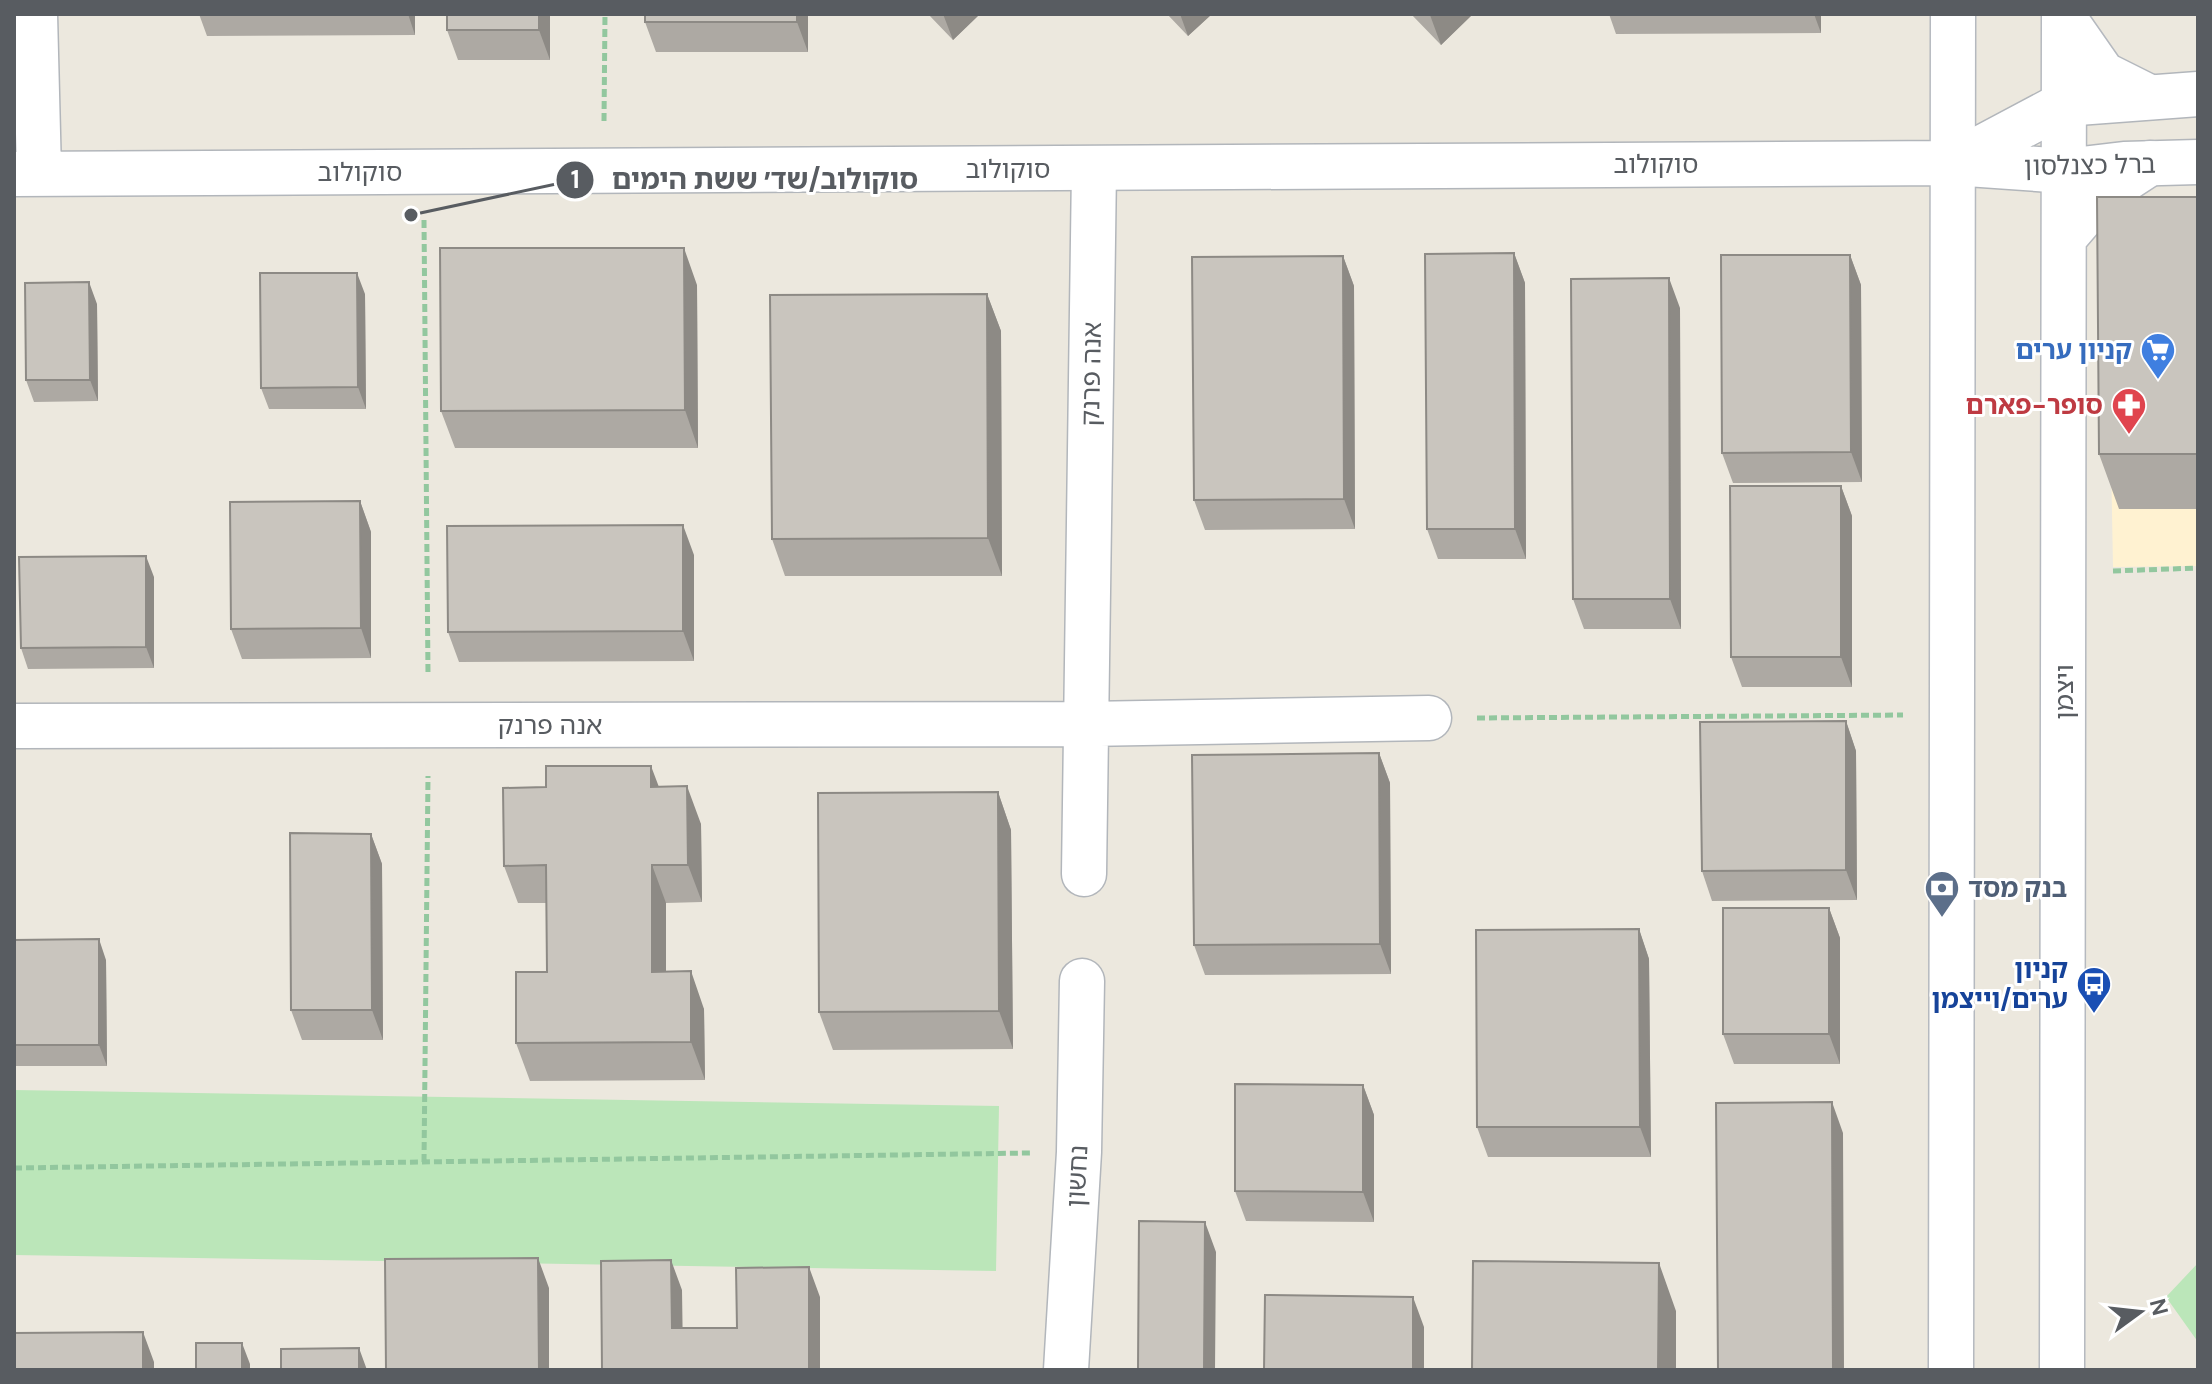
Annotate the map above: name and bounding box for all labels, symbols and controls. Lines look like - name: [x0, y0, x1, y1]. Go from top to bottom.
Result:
- street label: סוקולוב: [1614, 147, 1698, 181]
- street label: ברל כצנלסון: [2024, 147, 2156, 183]
- street label: סוקולוב: [966, 152, 1050, 186]
- callout: סוקולוב/שד׳ ששת הימים: [555, 154, 934, 206]
- street label: סוקולוב: [318, 155, 402, 189]
- text: סוקולוב/שד׳ ששת הימים: [612, 161, 918, 198]
- text: 1: [571, 164, 579, 195]
- street label: אנה פרנק: [1073, 321, 1109, 427]
- supermarket icon: קניון ערים: [2139, 331, 2177, 381]
- place label: קניון ערים: [2016, 333, 2132, 367]
- pharmacy icon: סופר-פארם: [2110, 386, 2148, 436]
- place label: סופר-פארם: [1965, 388, 2103, 422]
- street label: ויצמן: [2047, 664, 2081, 720]
- street label: אנה פרנק: [498, 708, 602, 742]
- bank icon: בנק מסד: [1923, 869, 1961, 919]
- place label: בנק מסד: [1968, 871, 2067, 905]
- place label: קניון ערים/וייצמן: [1931, 952, 2068, 1016]
- bus stop icon: קניון ערים/וייצמן: [2075, 965, 2113, 1015]
- street label: נחשון: [1058, 1144, 1096, 1208]
- north arrow: [2100, 1272, 2180, 1352]
- text: N: [2143, 1295, 2175, 1318]

